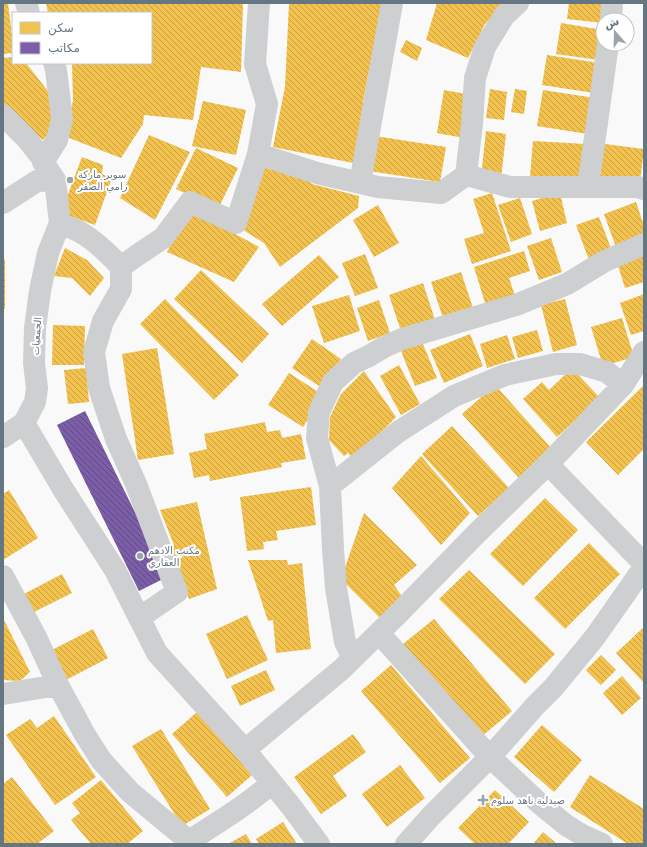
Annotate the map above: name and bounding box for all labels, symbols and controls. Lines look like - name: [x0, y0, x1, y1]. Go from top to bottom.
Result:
- legend: [12, 12, 152, 64]
- north arrow: [595, 12, 635, 52]
- text: ش: [602, 14, 621, 32]
- text: سكن: [48, 21, 74, 36]
- text: مكاتب: [48, 41, 80, 55]
- place label: سوبر ماركة رامي الصقر: [77, 169, 128, 193]
- marker: سوبر ماركة رامي الصقر: [65, 175, 75, 185]
- street label: الجمعيات: [30, 317, 43, 356]
- place label: مكتب الادهم العقاري: [148, 545, 200, 569]
- marker: مكتب الادهم العقاري: [135, 551, 145, 561]
- marker: صيدلية ناهد سلوم: [478, 795, 488, 805]
- place label: صيدلية ناهد سلوم: [491, 795, 565, 806]

